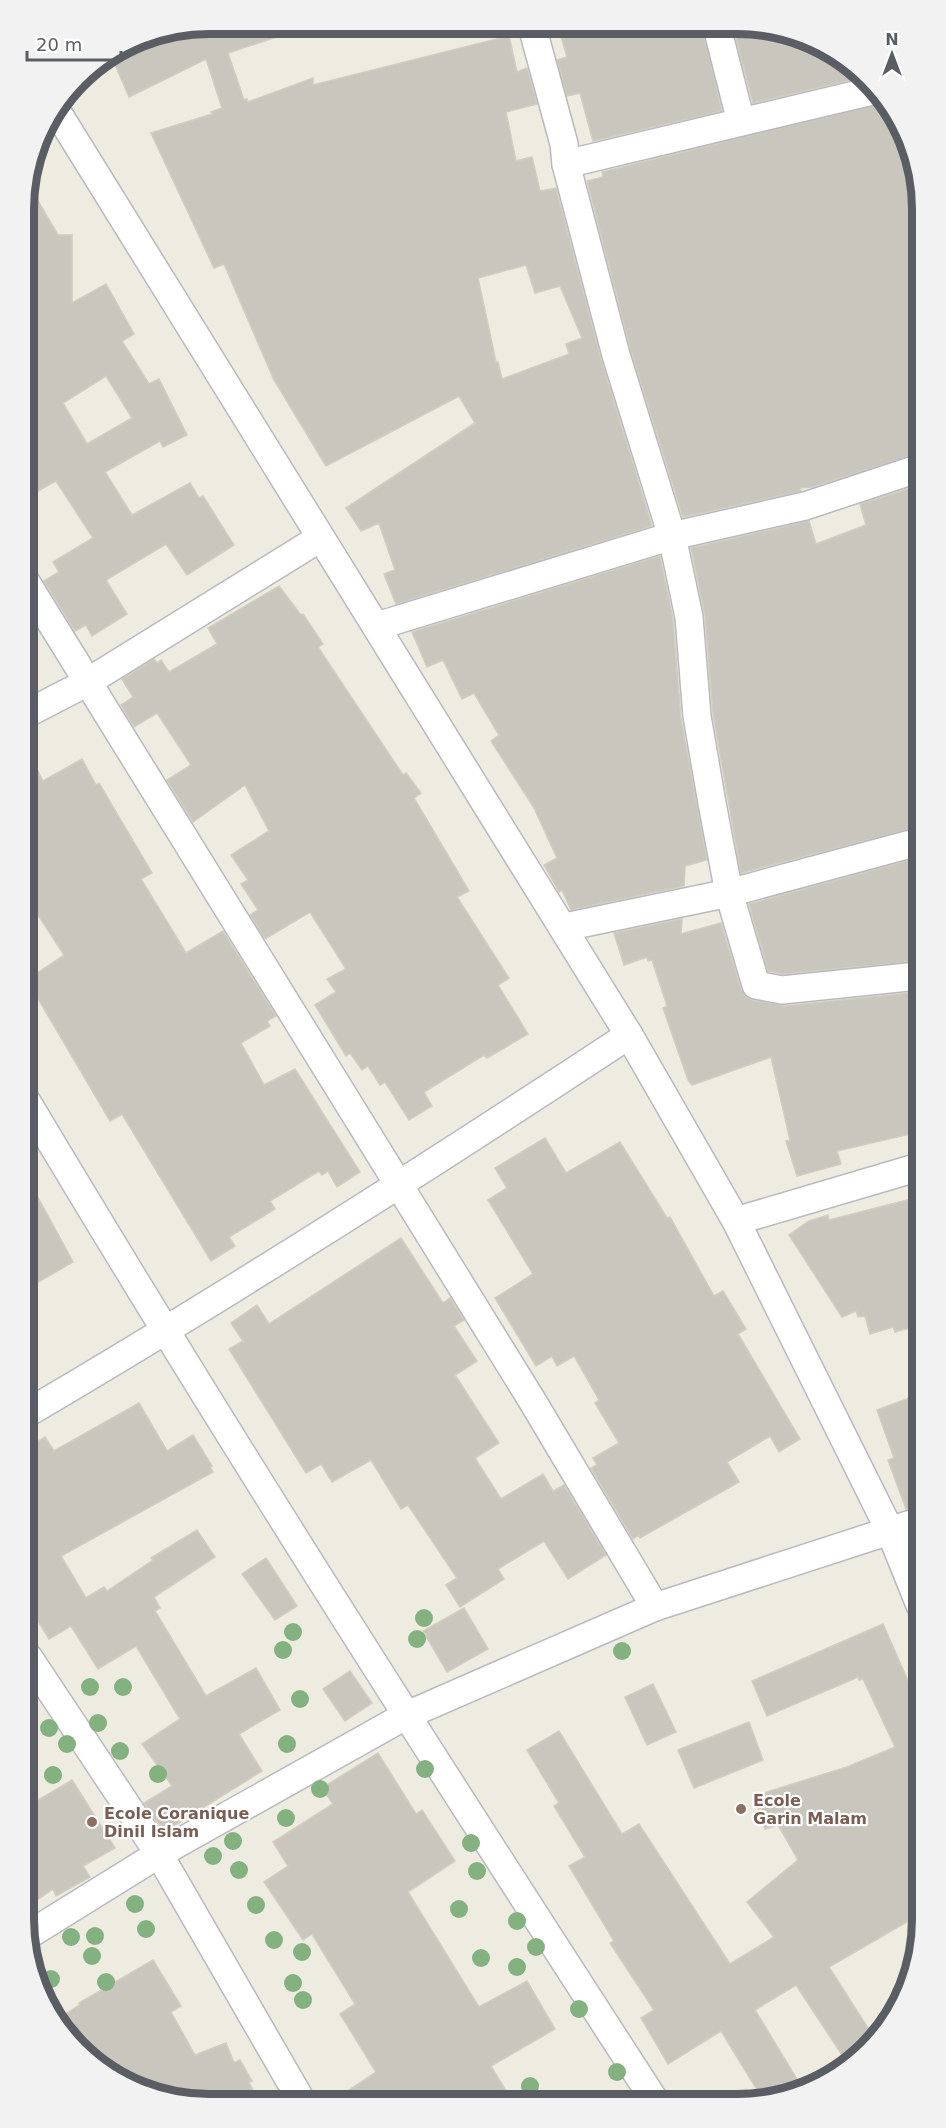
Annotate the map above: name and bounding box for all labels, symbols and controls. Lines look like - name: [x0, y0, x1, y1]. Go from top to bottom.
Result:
- scale bar: [27, 24, 122, 62]
- north arrow: [862, 24, 922, 84]
- text: N: [885, 30, 899, 49]
- text: 20 m: [36, 34, 82, 55]
- place label: Ecole Garin Malam: [753, 1791, 867, 1828]
- marker: Ecole Garin Malam: [734, 1802, 748, 1816]
- place label: Ecole Coranique Dinil Islam: [104, 1804, 249, 1841]
- marker: Ecole Coranique Dinil Islam: [85, 1815, 99, 1829]

